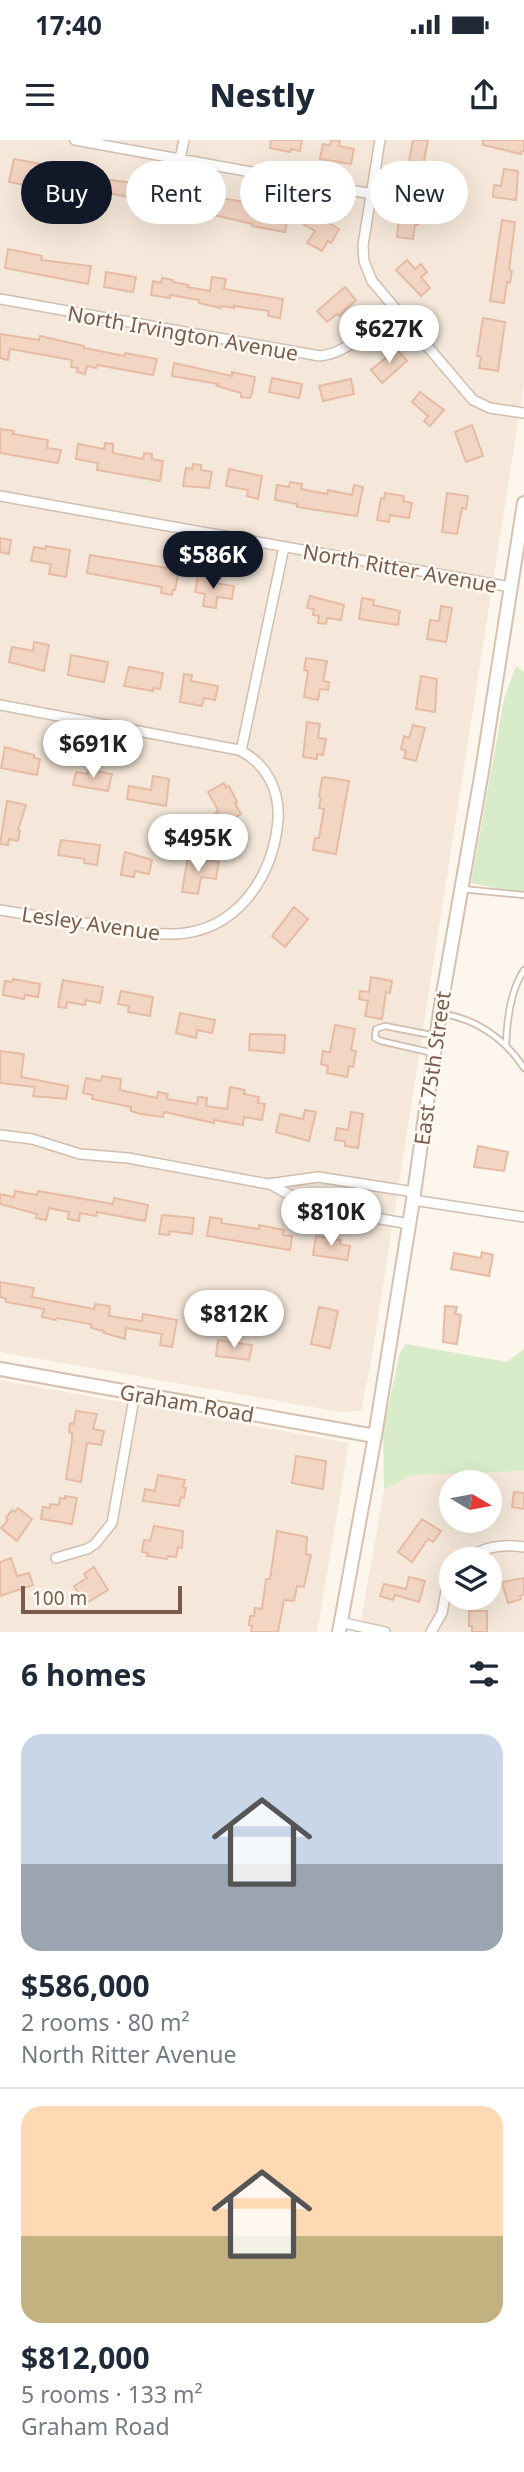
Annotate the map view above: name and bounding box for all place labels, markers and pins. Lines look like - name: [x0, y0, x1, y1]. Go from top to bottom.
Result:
- pin: $627K: [340, 306, 438, 365]
- pin: $586K: [164, 532, 262, 591]
- pin: $691K: [44, 720, 142, 780]
- pin: $495K: [149, 814, 247, 874]
- pin: $810K: [282, 1188, 380, 1248]
- pin: $812K: [185, 1290, 283, 1350]

